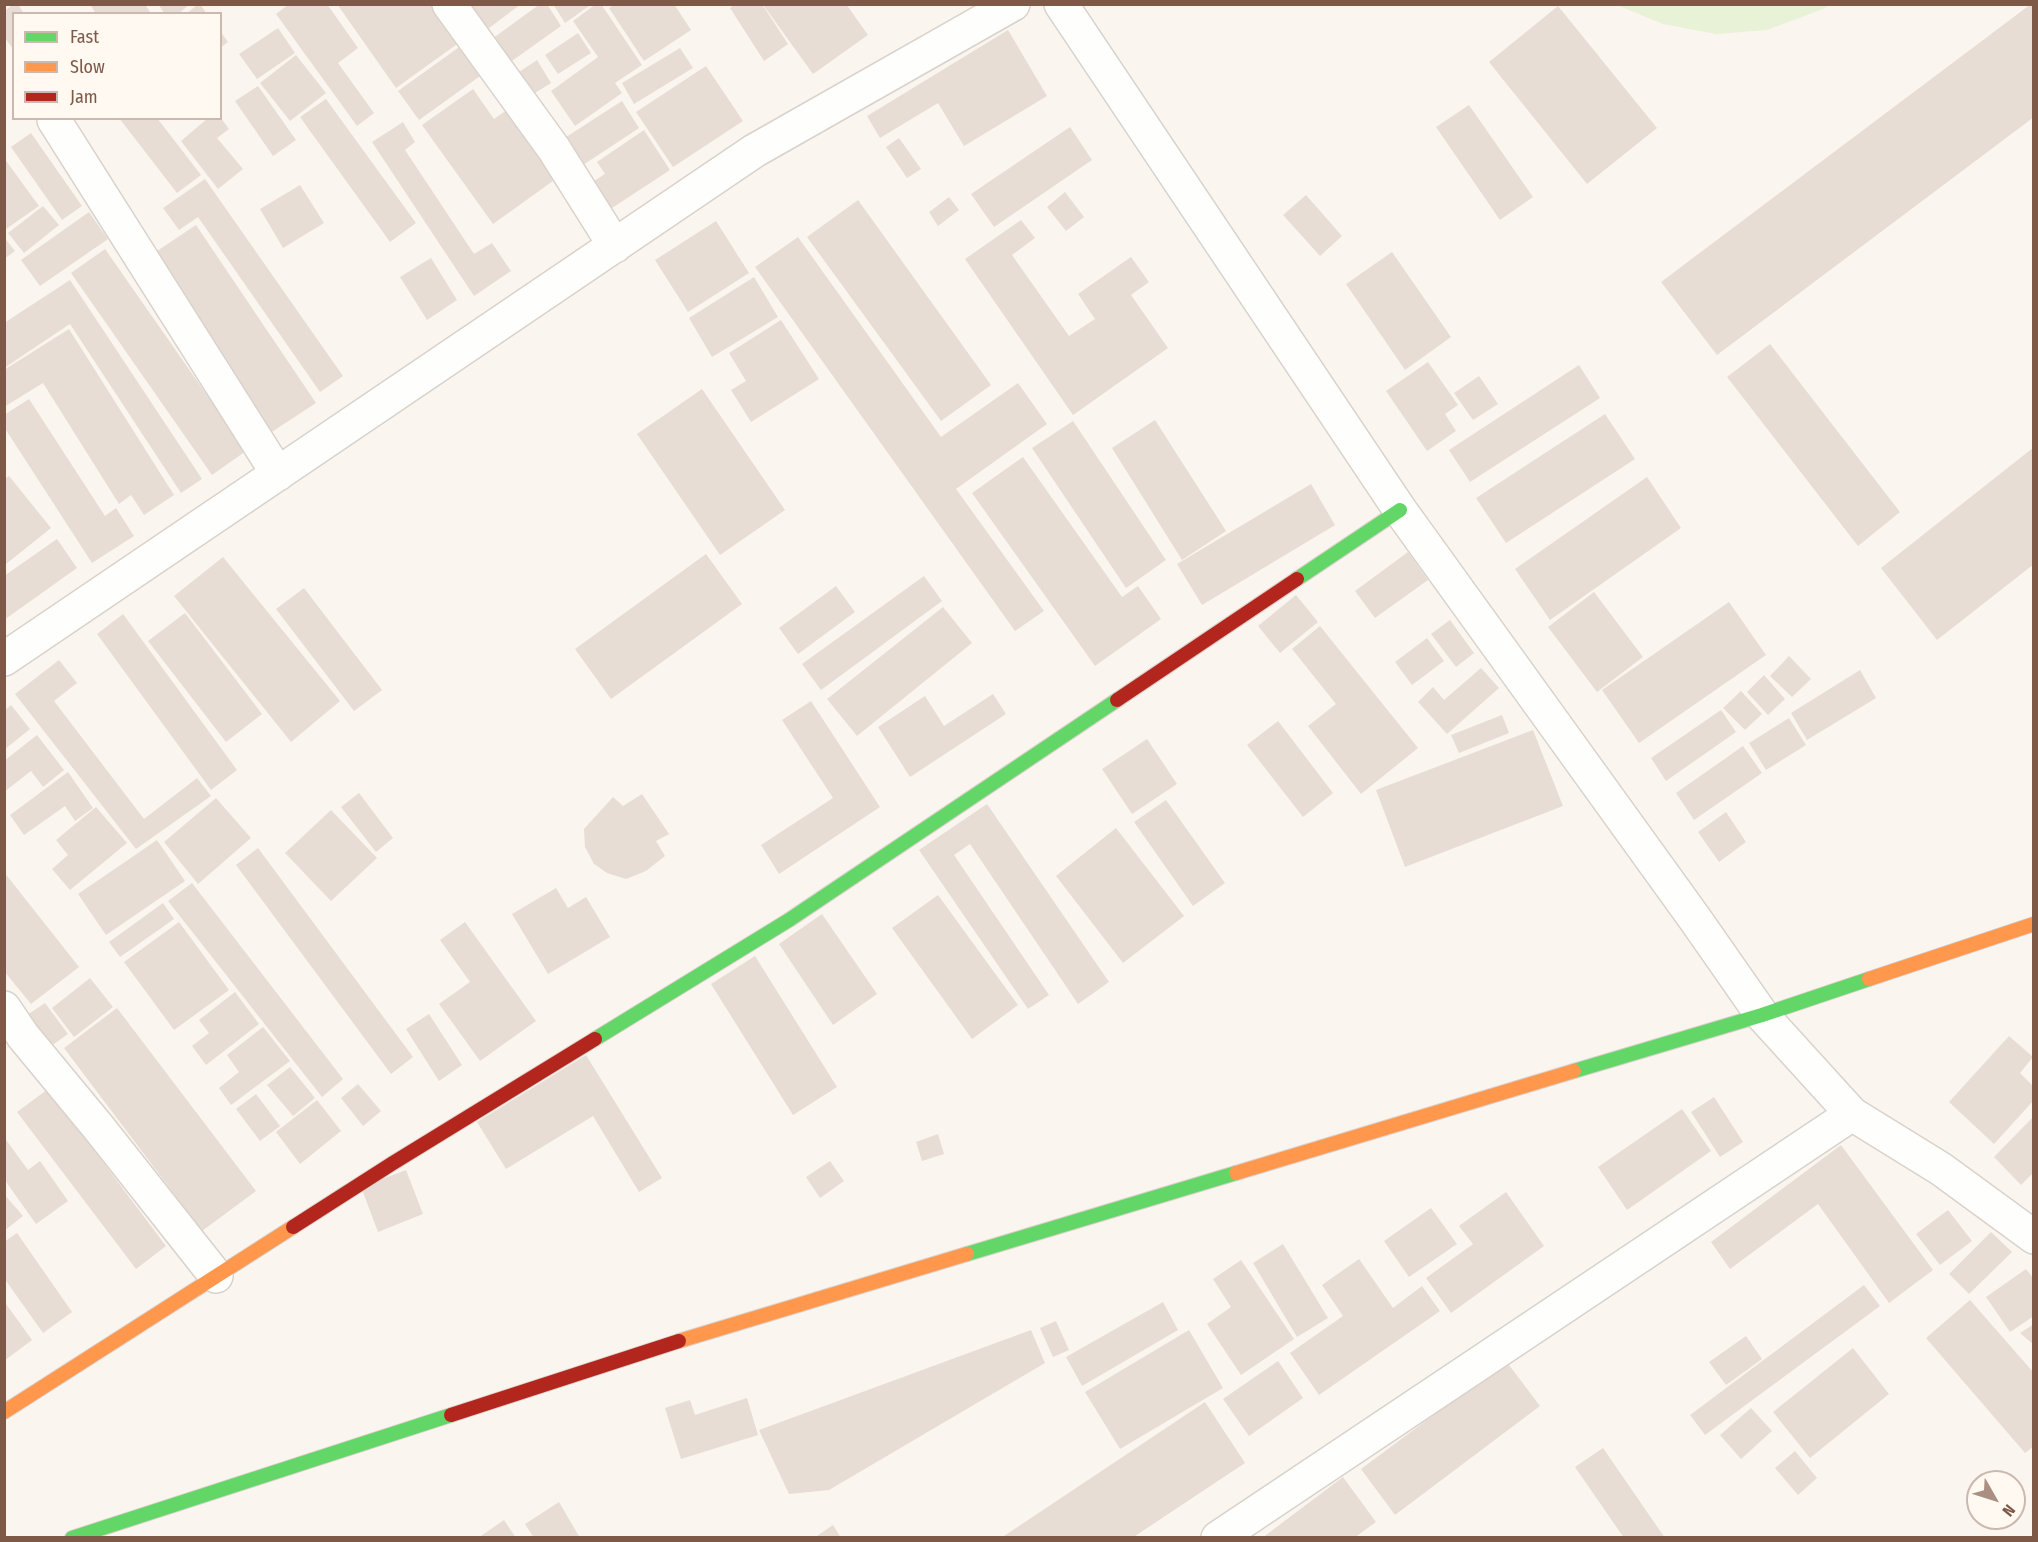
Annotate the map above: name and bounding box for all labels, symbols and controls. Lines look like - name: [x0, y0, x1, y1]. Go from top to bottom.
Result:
- legend: [12, 12, 222, 120]
- text: Fast: [70, 26, 99, 48]
- text: Slow: [70, 56, 105, 78]
- text: Jam: [70, 86, 98, 108]
- north arrow: [1966, 1470, 2026, 1530]
- text: N: [1998, 1501, 2019, 1520]

